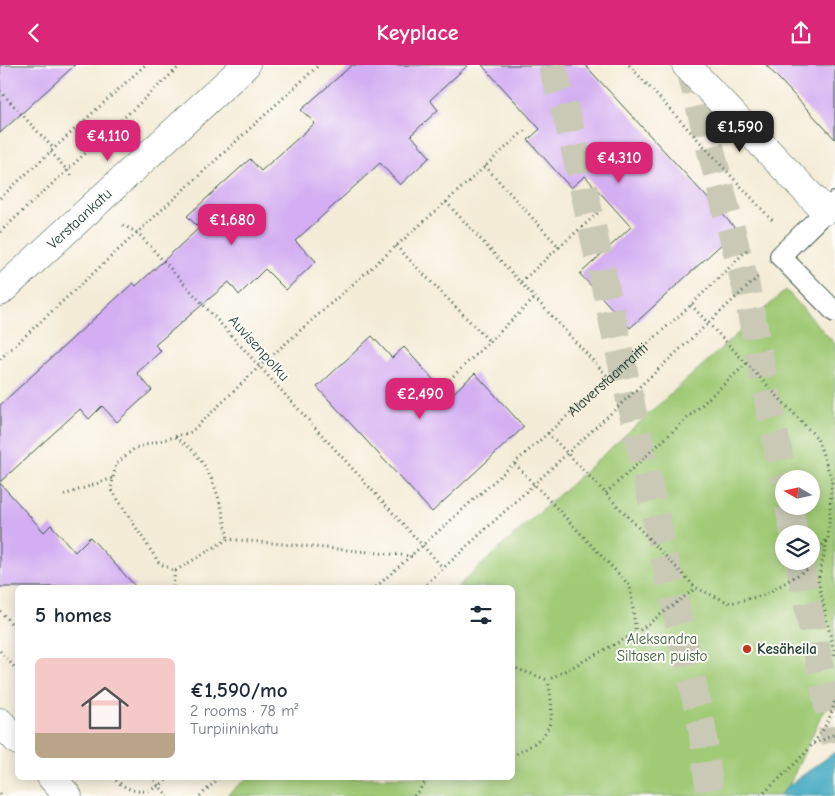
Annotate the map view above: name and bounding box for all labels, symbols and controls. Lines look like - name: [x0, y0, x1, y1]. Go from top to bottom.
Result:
- icon: back: [20, 19, 48, 47]
- icon: share: [787, 19, 815, 47]
- text: Keyplace: [376, 20, 459, 46]
- pin: €1,590: [699, 111, 781, 153]
- text: €1,590: [717, 118, 763, 136]
- pin: €4,110: [67, 119, 149, 162]
- text: €4,110: [86, 127, 130, 145]
- pin: €4,310: [578, 141, 660, 184]
- text: €4,310: [597, 149, 641, 167]
- street label: Verstaankatu: [43, 185, 115, 253]
- pin: €1,680: [191, 203, 273, 246]
- text: €1,680: [209, 211, 255, 229]
- street label: Auvisenpolku: [225, 311, 293, 385]
- street label: Alaverstaanraitti: [564, 339, 652, 420]
- pin: €2,490: [379, 377, 461, 420]
- text: €2,490: [396, 385, 444, 403]
- north arrow: [775, 470, 820, 515]
- map controls: [775, 470, 820, 570]
- button: layers: [775, 525, 820, 570]
- icon: filters: [467, 601, 495, 629]
- text: 5 homes: [35, 603, 112, 627]
- park label: Aleksandra Siltasen puisto: [617, 630, 707, 665]
- place label: Kesäheila: [757, 640, 817, 658]
- marker: Kesäheila: [741, 643, 753, 655]
- icon: home: [75, 678, 135, 738]
- text: €1,590/mo: [190, 678, 288, 702]
- text: 2 rooms · 78 m²: [190, 702, 298, 720]
- text: Turpiininkatu: [190, 720, 278, 738]

